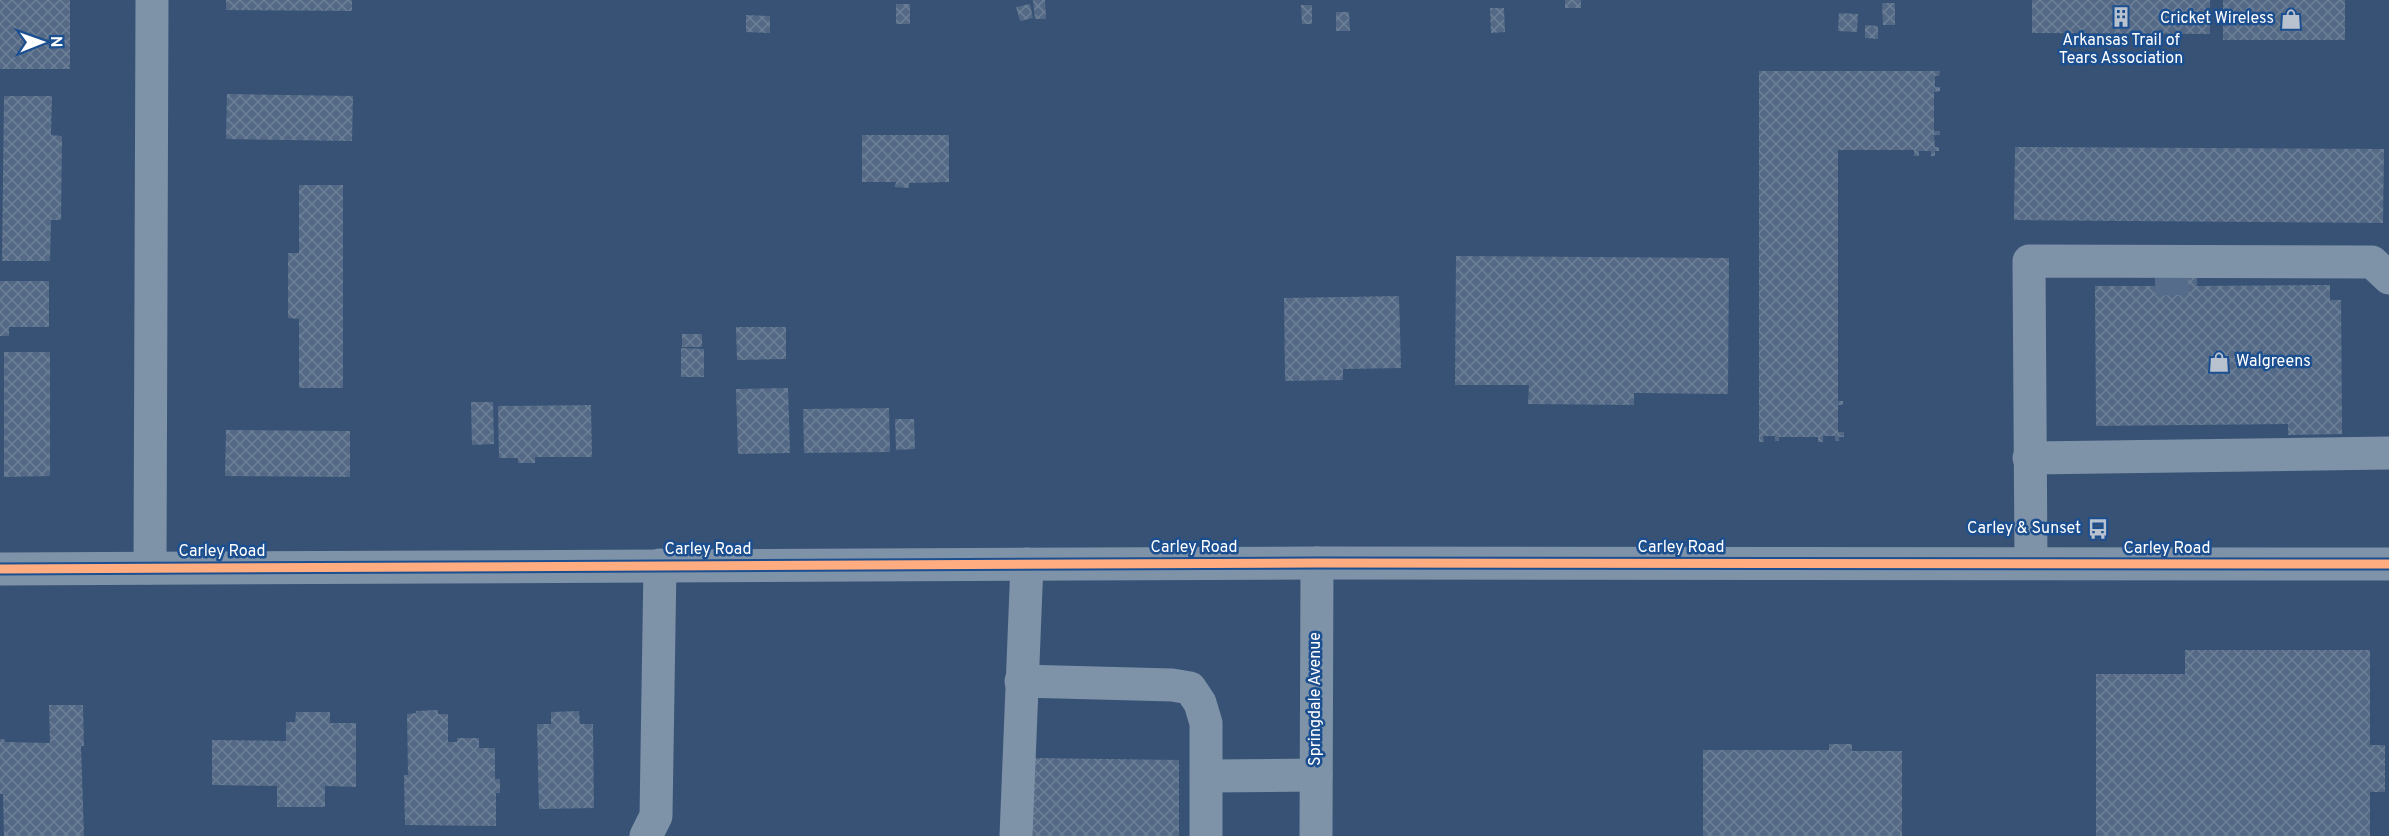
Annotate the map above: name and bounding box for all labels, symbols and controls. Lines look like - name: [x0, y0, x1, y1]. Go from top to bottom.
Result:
- building icon: Arkansas Trail of Tears Association: [2109, 5, 2133, 29]
- shop icon: Cricket Wireless: [2279, 7, 2303, 31]
- place label: Cricket Wireless: [2160, 9, 2274, 29]
- north arrow: [12, 12, 72, 72]
- place label: Arkansas Trail of Tears Association: [2059, 31, 2183, 69]
- text: N: [45, 36, 65, 48]
- shop icon: Walgreens: [2207, 350, 2231, 374]
- place label: Walgreens: [2236, 352, 2311, 372]
- bus stop icon: Carley & Sunset: [2086, 517, 2110, 541]
- place label: Carley & Sunset: [1967, 519, 2081, 539]
- street label: Carley Road: [1151, 538, 1237, 558]
- street label: Carley Road: [1638, 538, 1724, 558]
- street label: Carley Road: [2124, 539, 2210, 559]
- street label: Carley Road: [665, 540, 751, 560]
- street label: Carley Road: [179, 542, 265, 562]
- street label: Springdale Avenue: [1306, 632, 1326, 766]

